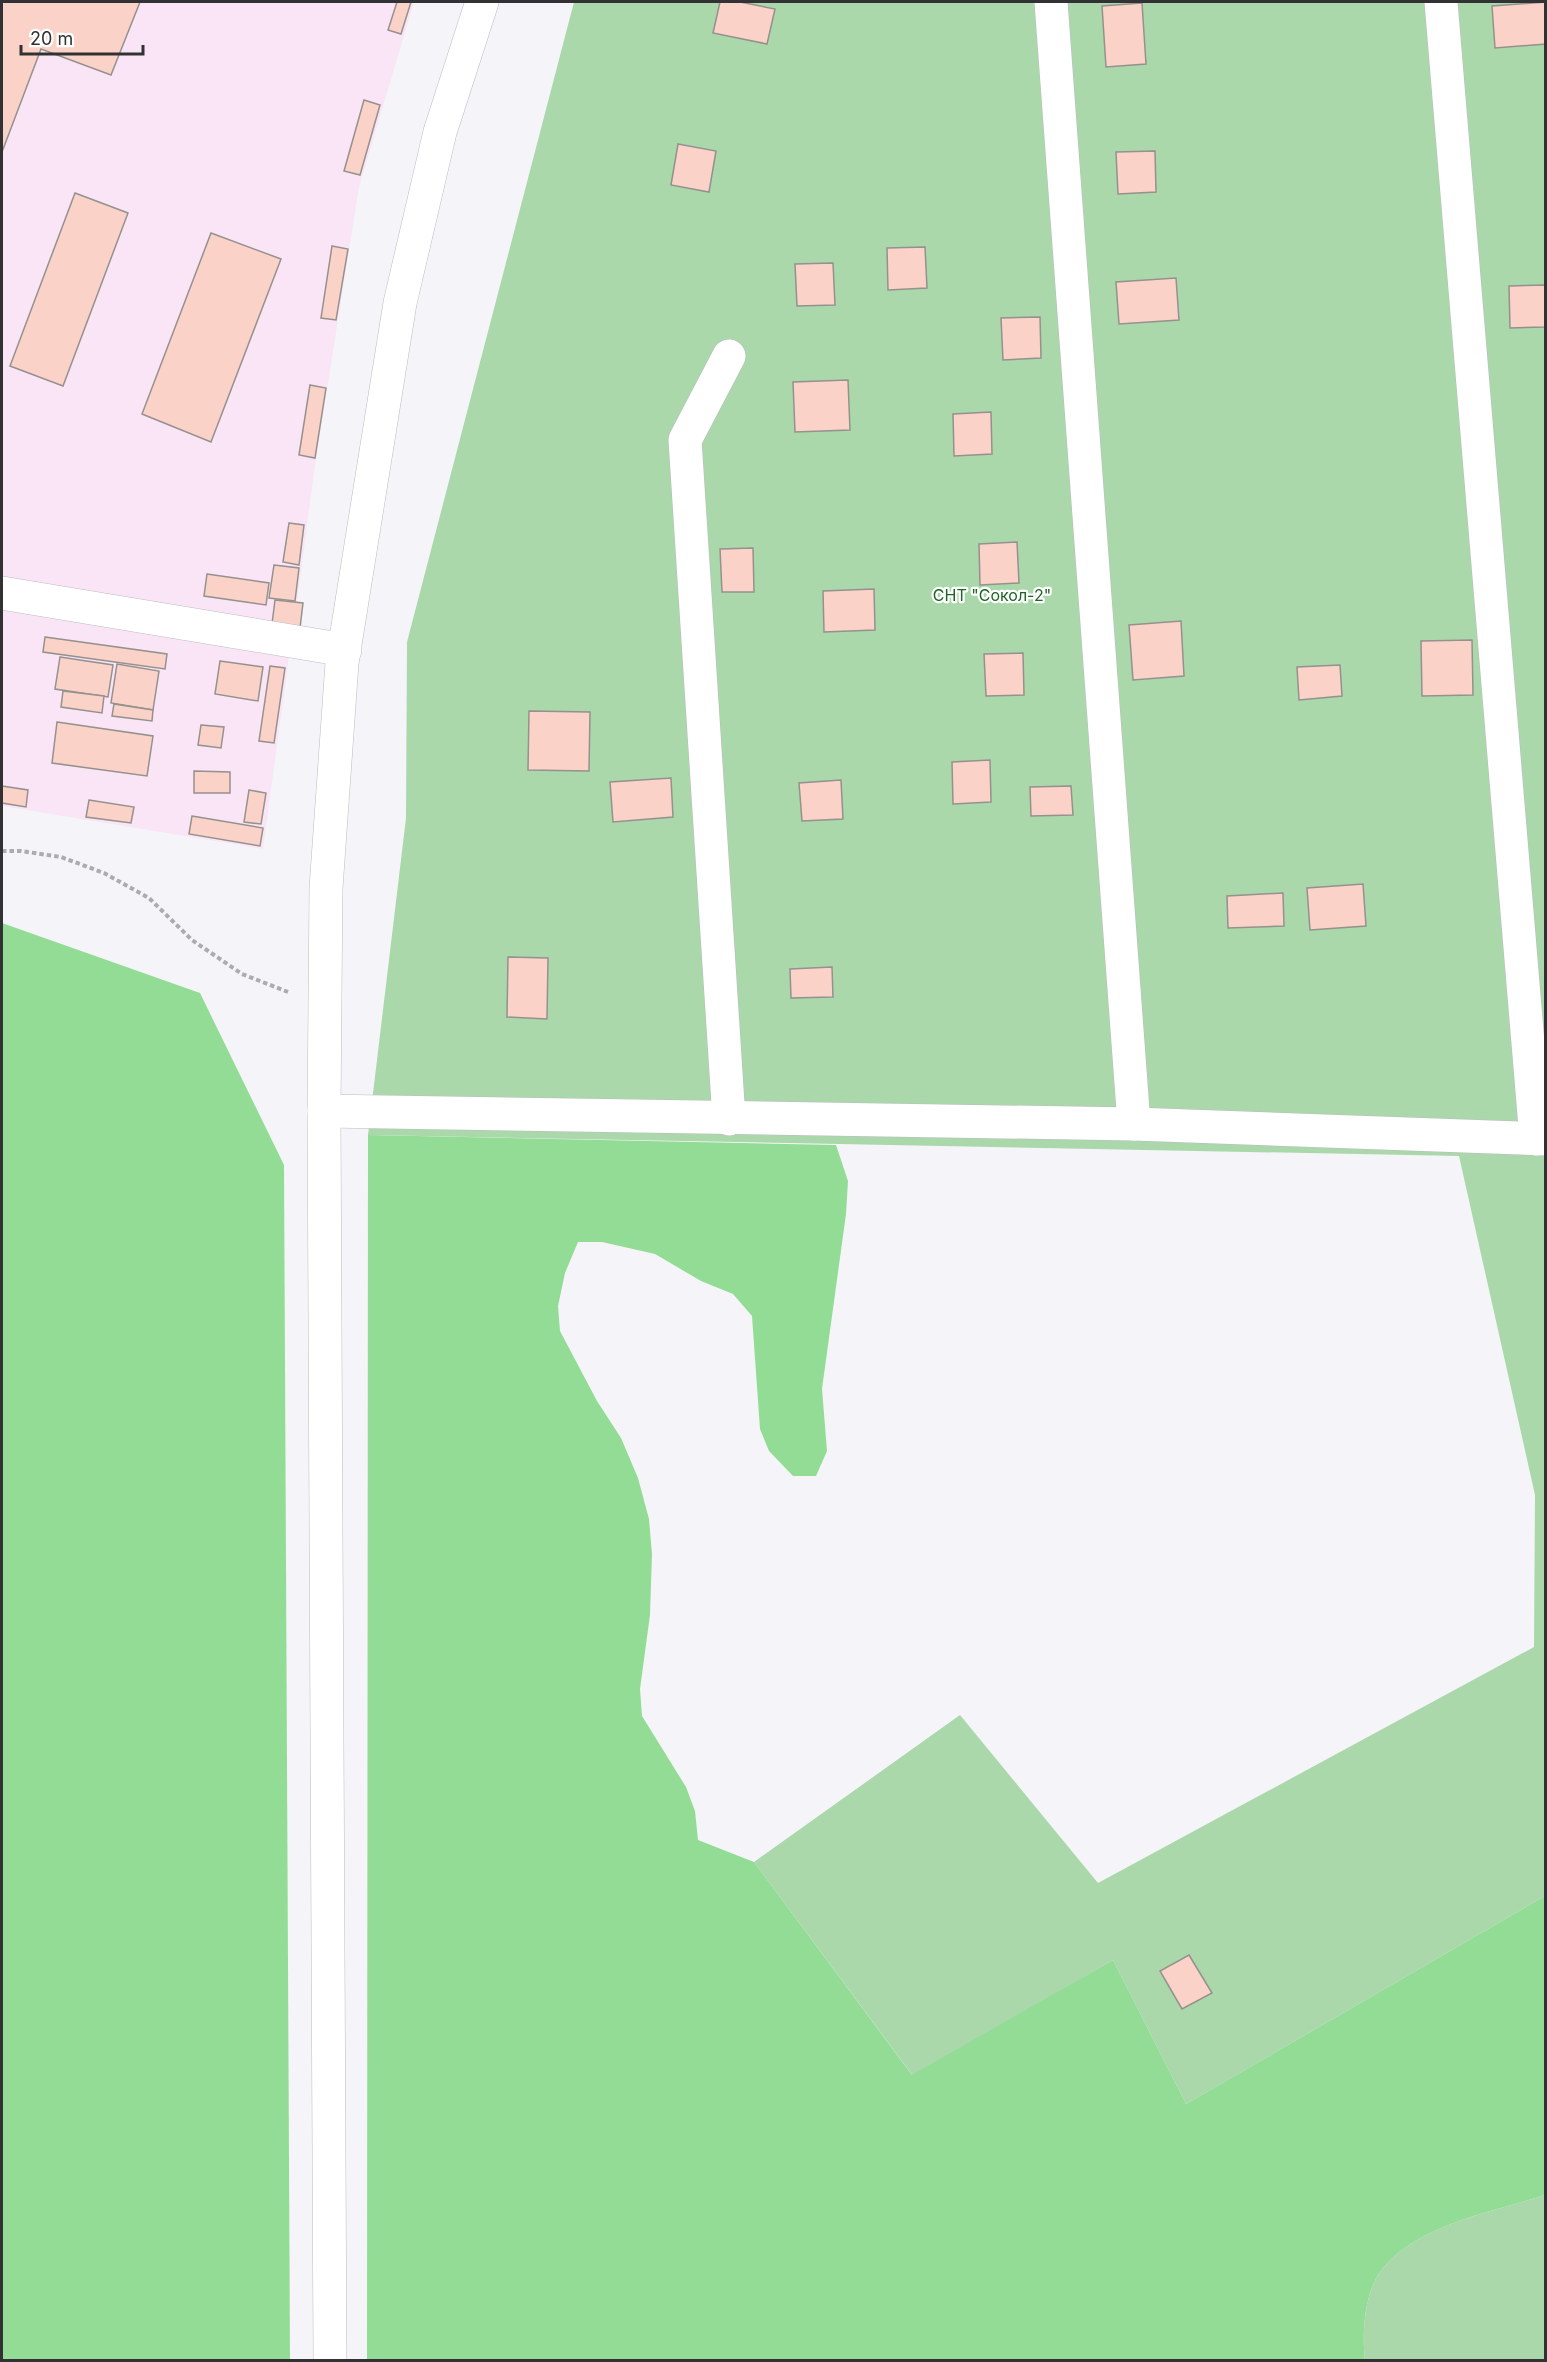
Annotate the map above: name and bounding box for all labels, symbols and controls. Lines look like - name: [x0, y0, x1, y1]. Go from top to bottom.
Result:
- scale bar: [21, 18, 142, 56]
- text: 20 m: [30, 28, 73, 49]
- park label: СНТ "Сокол-2": [933, 585, 1051, 605]

